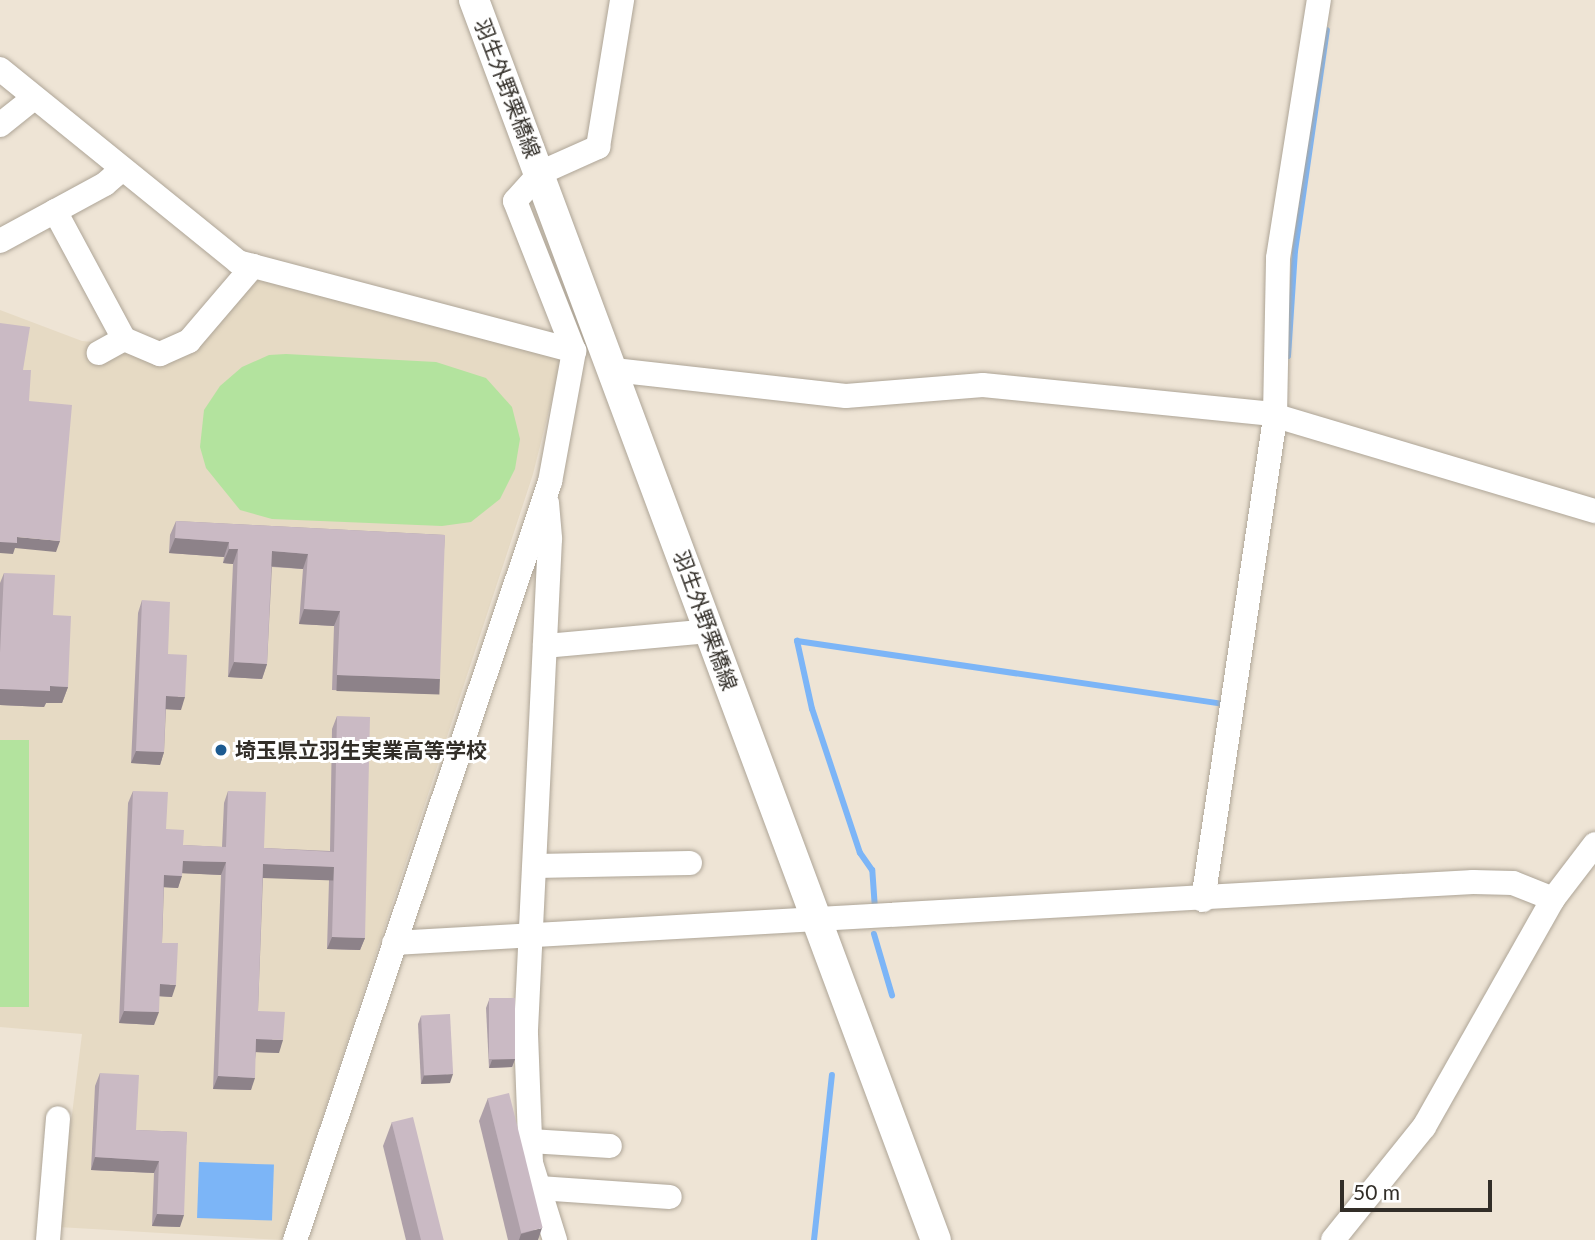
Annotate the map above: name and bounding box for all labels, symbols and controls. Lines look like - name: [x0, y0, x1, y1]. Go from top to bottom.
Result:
- street label: 羽生外野栗橋線: [470, 15, 546, 161]
- street label: 羽生外野栗橋線: [669, 547, 743, 693]
- place label: 埼玉県立羽生実業高等学校: [235, 737, 487, 763]
- marker: 埼玉県立羽生実業高等学校: [213, 742, 229, 758]
- scale bar: [1343, 1166, 1495, 1210]
- text: 50 m: [1353, 1179, 1400, 1204]

